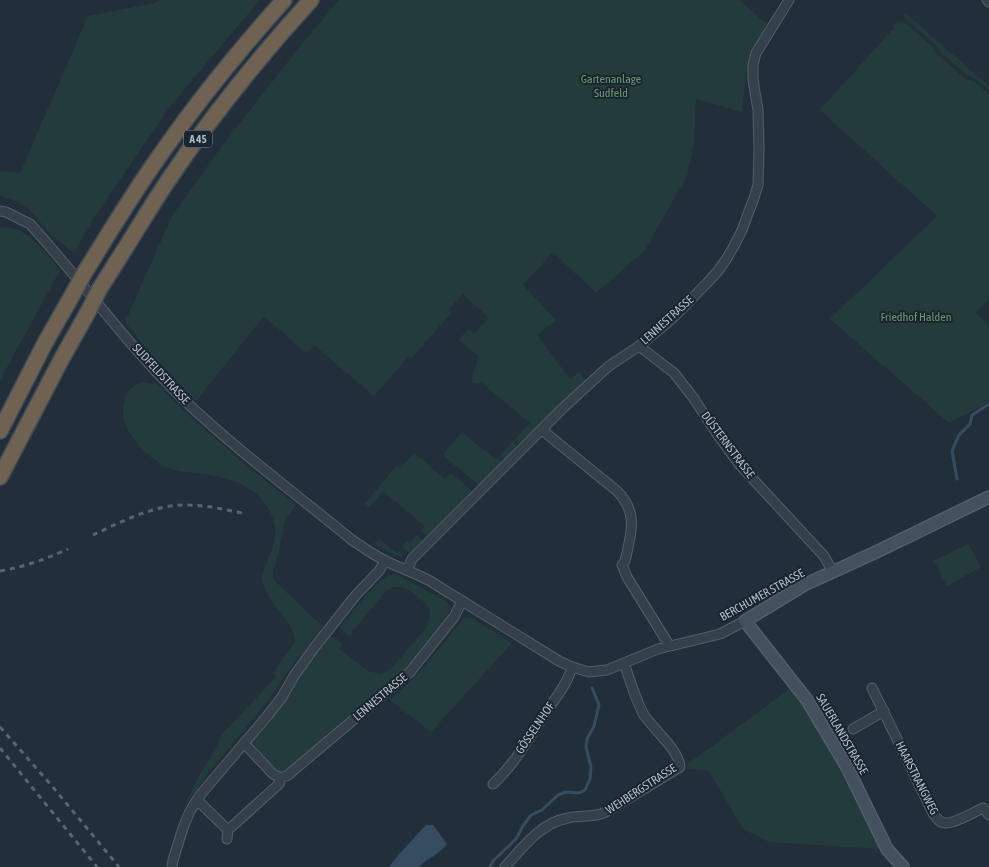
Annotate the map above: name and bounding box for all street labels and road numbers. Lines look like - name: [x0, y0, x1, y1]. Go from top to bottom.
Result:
- road number: A 45: [184, 130, 212, 148]
- street label: LENNESTRASSE: [638, 293, 696, 347]
- street label: SUDFELDSTRASSE: [129, 341, 193, 407]
- street label: DÜSTERNSTRASSE: [698, 409, 758, 481]
- street label: BERCHUMER STRASSE: [717, 566, 807, 624]
- street label: LENNESTRASSE: [350, 670, 410, 724]
- street label: SAUERLANDSTRASSE: [813, 691, 871, 777]
- street label: GÖSSELNHOF: [513, 699, 557, 756]
- street label: HAARSTRANGWEG: [892, 739, 942, 817]
- street label: WEHBERGSTRASSE: [603, 761, 679, 817]

